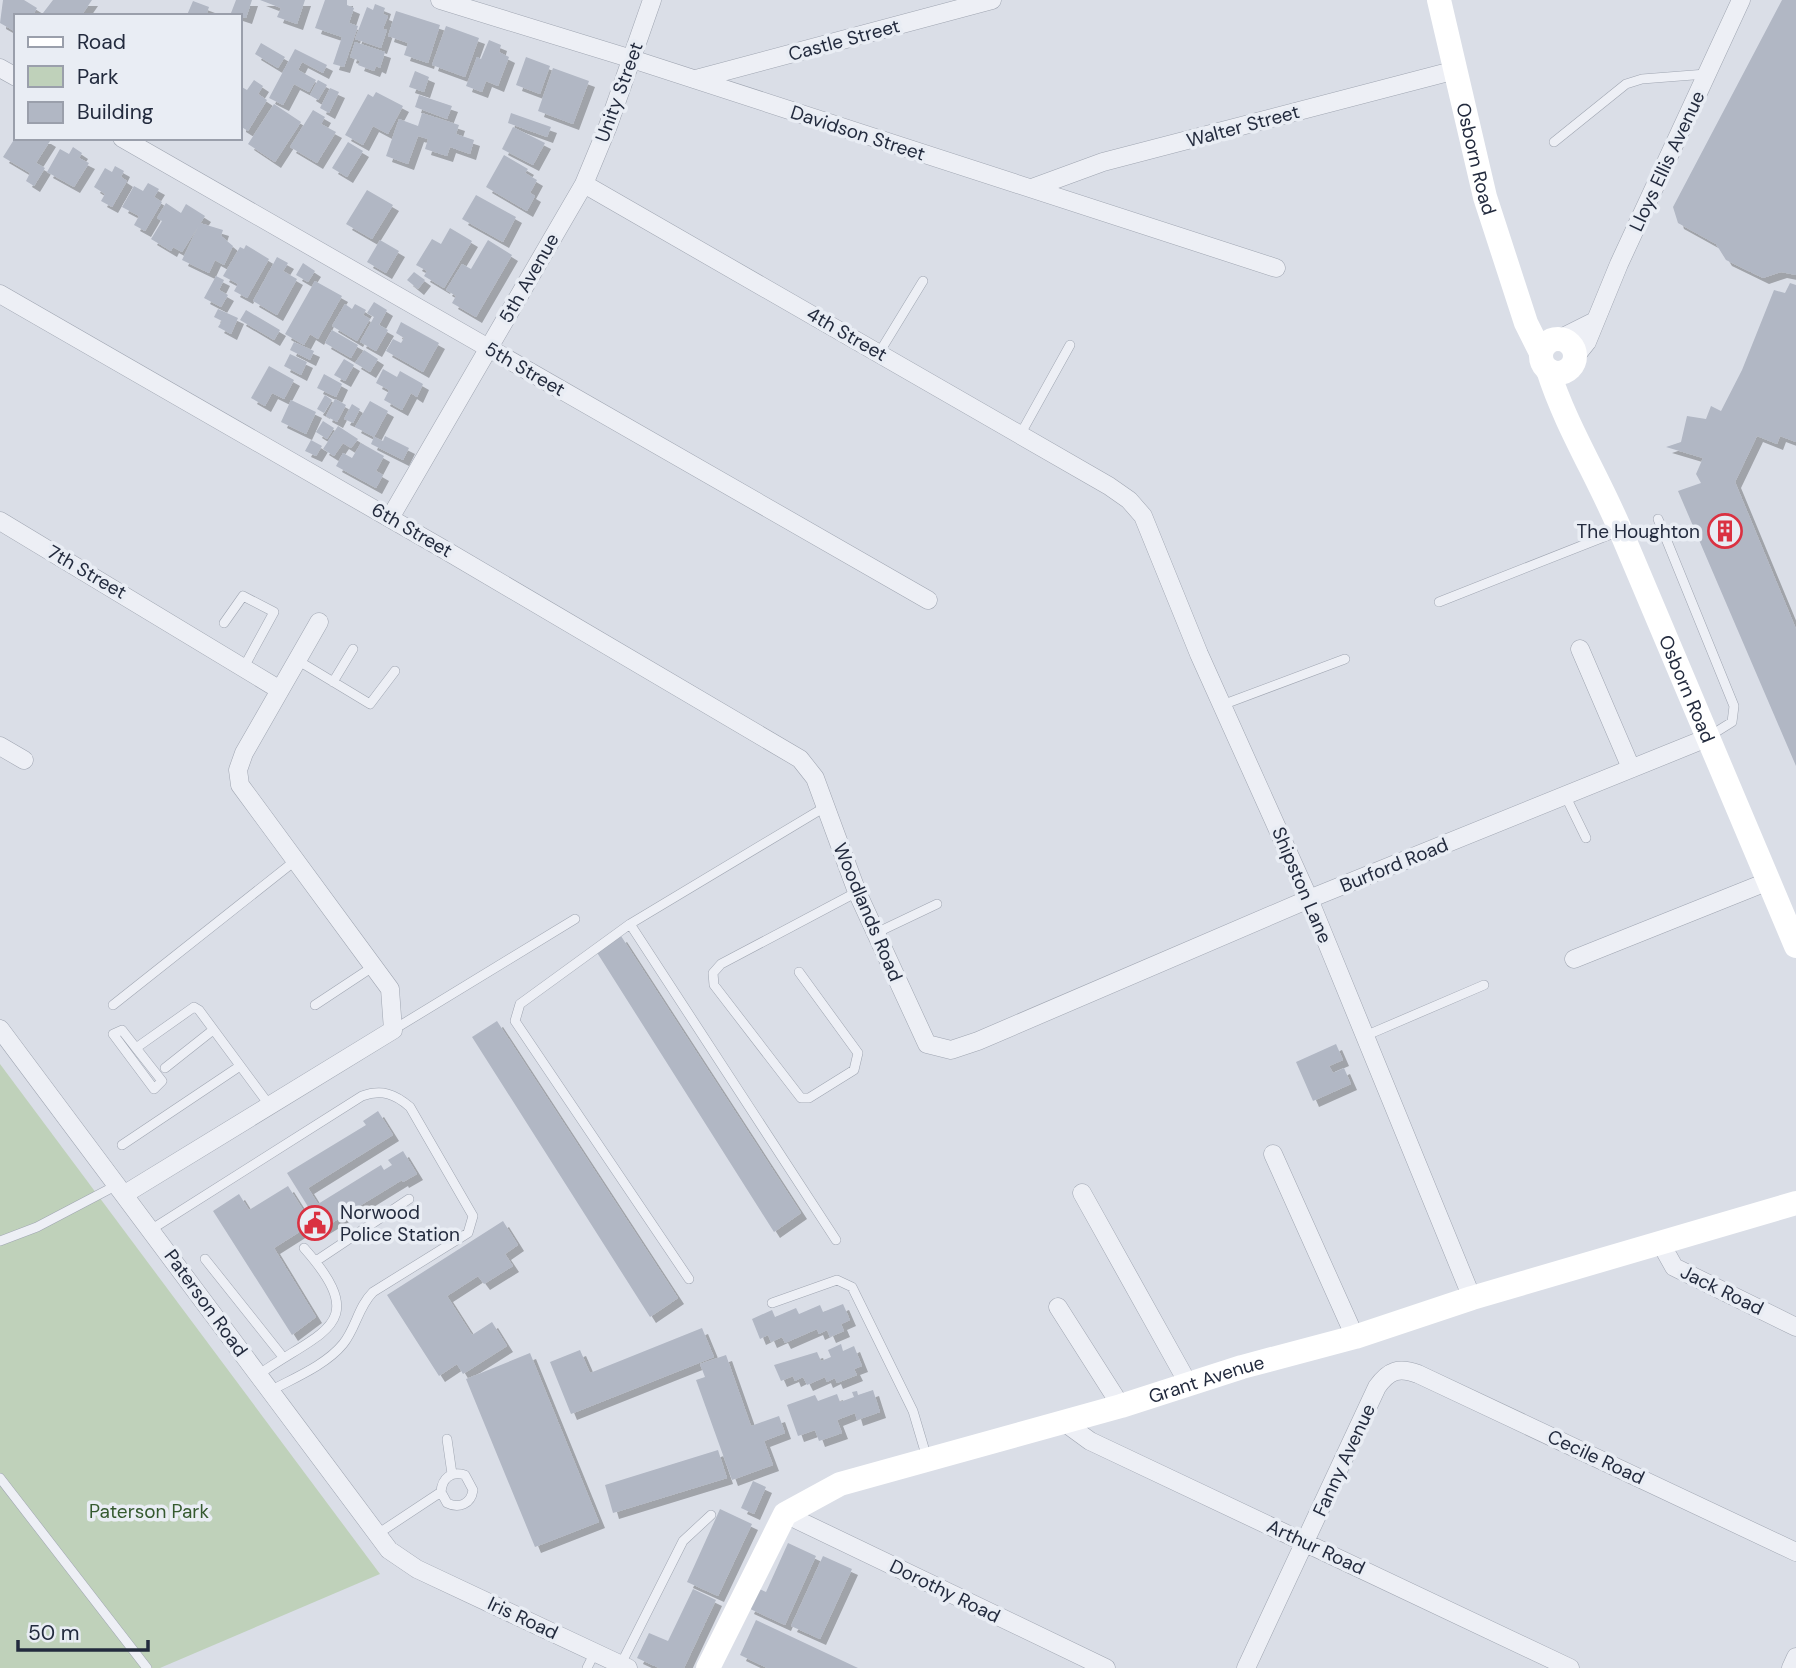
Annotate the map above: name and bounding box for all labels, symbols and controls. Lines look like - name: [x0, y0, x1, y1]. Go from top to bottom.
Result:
- street label: Castle Street: [785, 13, 903, 67]
- legend: [14, 14, 242, 140]
- text: Road: [77, 28, 126, 56]
- street label: Unity Street: [589, 38, 649, 146]
- text: Park: [77, 63, 119, 91]
- street label: Lloys Ellis Avenue: [1623, 87, 1711, 235]
- text: Building: [77, 98, 154, 126]
- street label: Davidson Street: [787, 99, 929, 167]
- street label: Walter Street: [1184, 99, 1302, 153]
- street label: Osborn Road: [1451, 100, 1502, 218]
- street label: 5th Avenue: [493, 229, 565, 327]
- street label: 4th Street: [802, 301, 892, 367]
- street label: 5th Street: [480, 336, 570, 402]
- street label: 6th Street: [367, 497, 457, 563]
- building icon: The Houghton: [1706, 512, 1744, 550]
- place label: The Houghton: [1577, 519, 1700, 544]
- street label: 7th Street: [43, 539, 131, 605]
- street label: Osborn Road: [1654, 631, 1721, 746]
- street label: Shipston Lane: [1266, 823, 1338, 947]
- street label: Burford Road: [1336, 832, 1452, 898]
- street label: Woodlands Road: [828, 839, 908, 985]
- place label: Norwood Police Station: [340, 1200, 460, 1247]
- public building icon: Norwood Police Station: [296, 1204, 334, 1242]
- street label: Paterson Road: [159, 1244, 253, 1362]
- street label: Jack Road: [1676, 1259, 1768, 1321]
- street label: Grant Avenue: [1145, 1349, 1267, 1409]
- street label: Fanny Avenue: [1307, 1400, 1381, 1520]
- street label: Cecile Road: [1544, 1424, 1648, 1490]
- park label: Paterson Park: [89, 1499, 209, 1524]
- street label: Arthur Road: [1263, 1513, 1369, 1581]
- street label: Dorothy Road: [886, 1553, 1004, 1629]
- street label: Iris Road: [484, 1591, 562, 1645]
- scale bar: [18, 1608, 147, 1652]
- text: 50 m: [28, 1619, 79, 1647]

